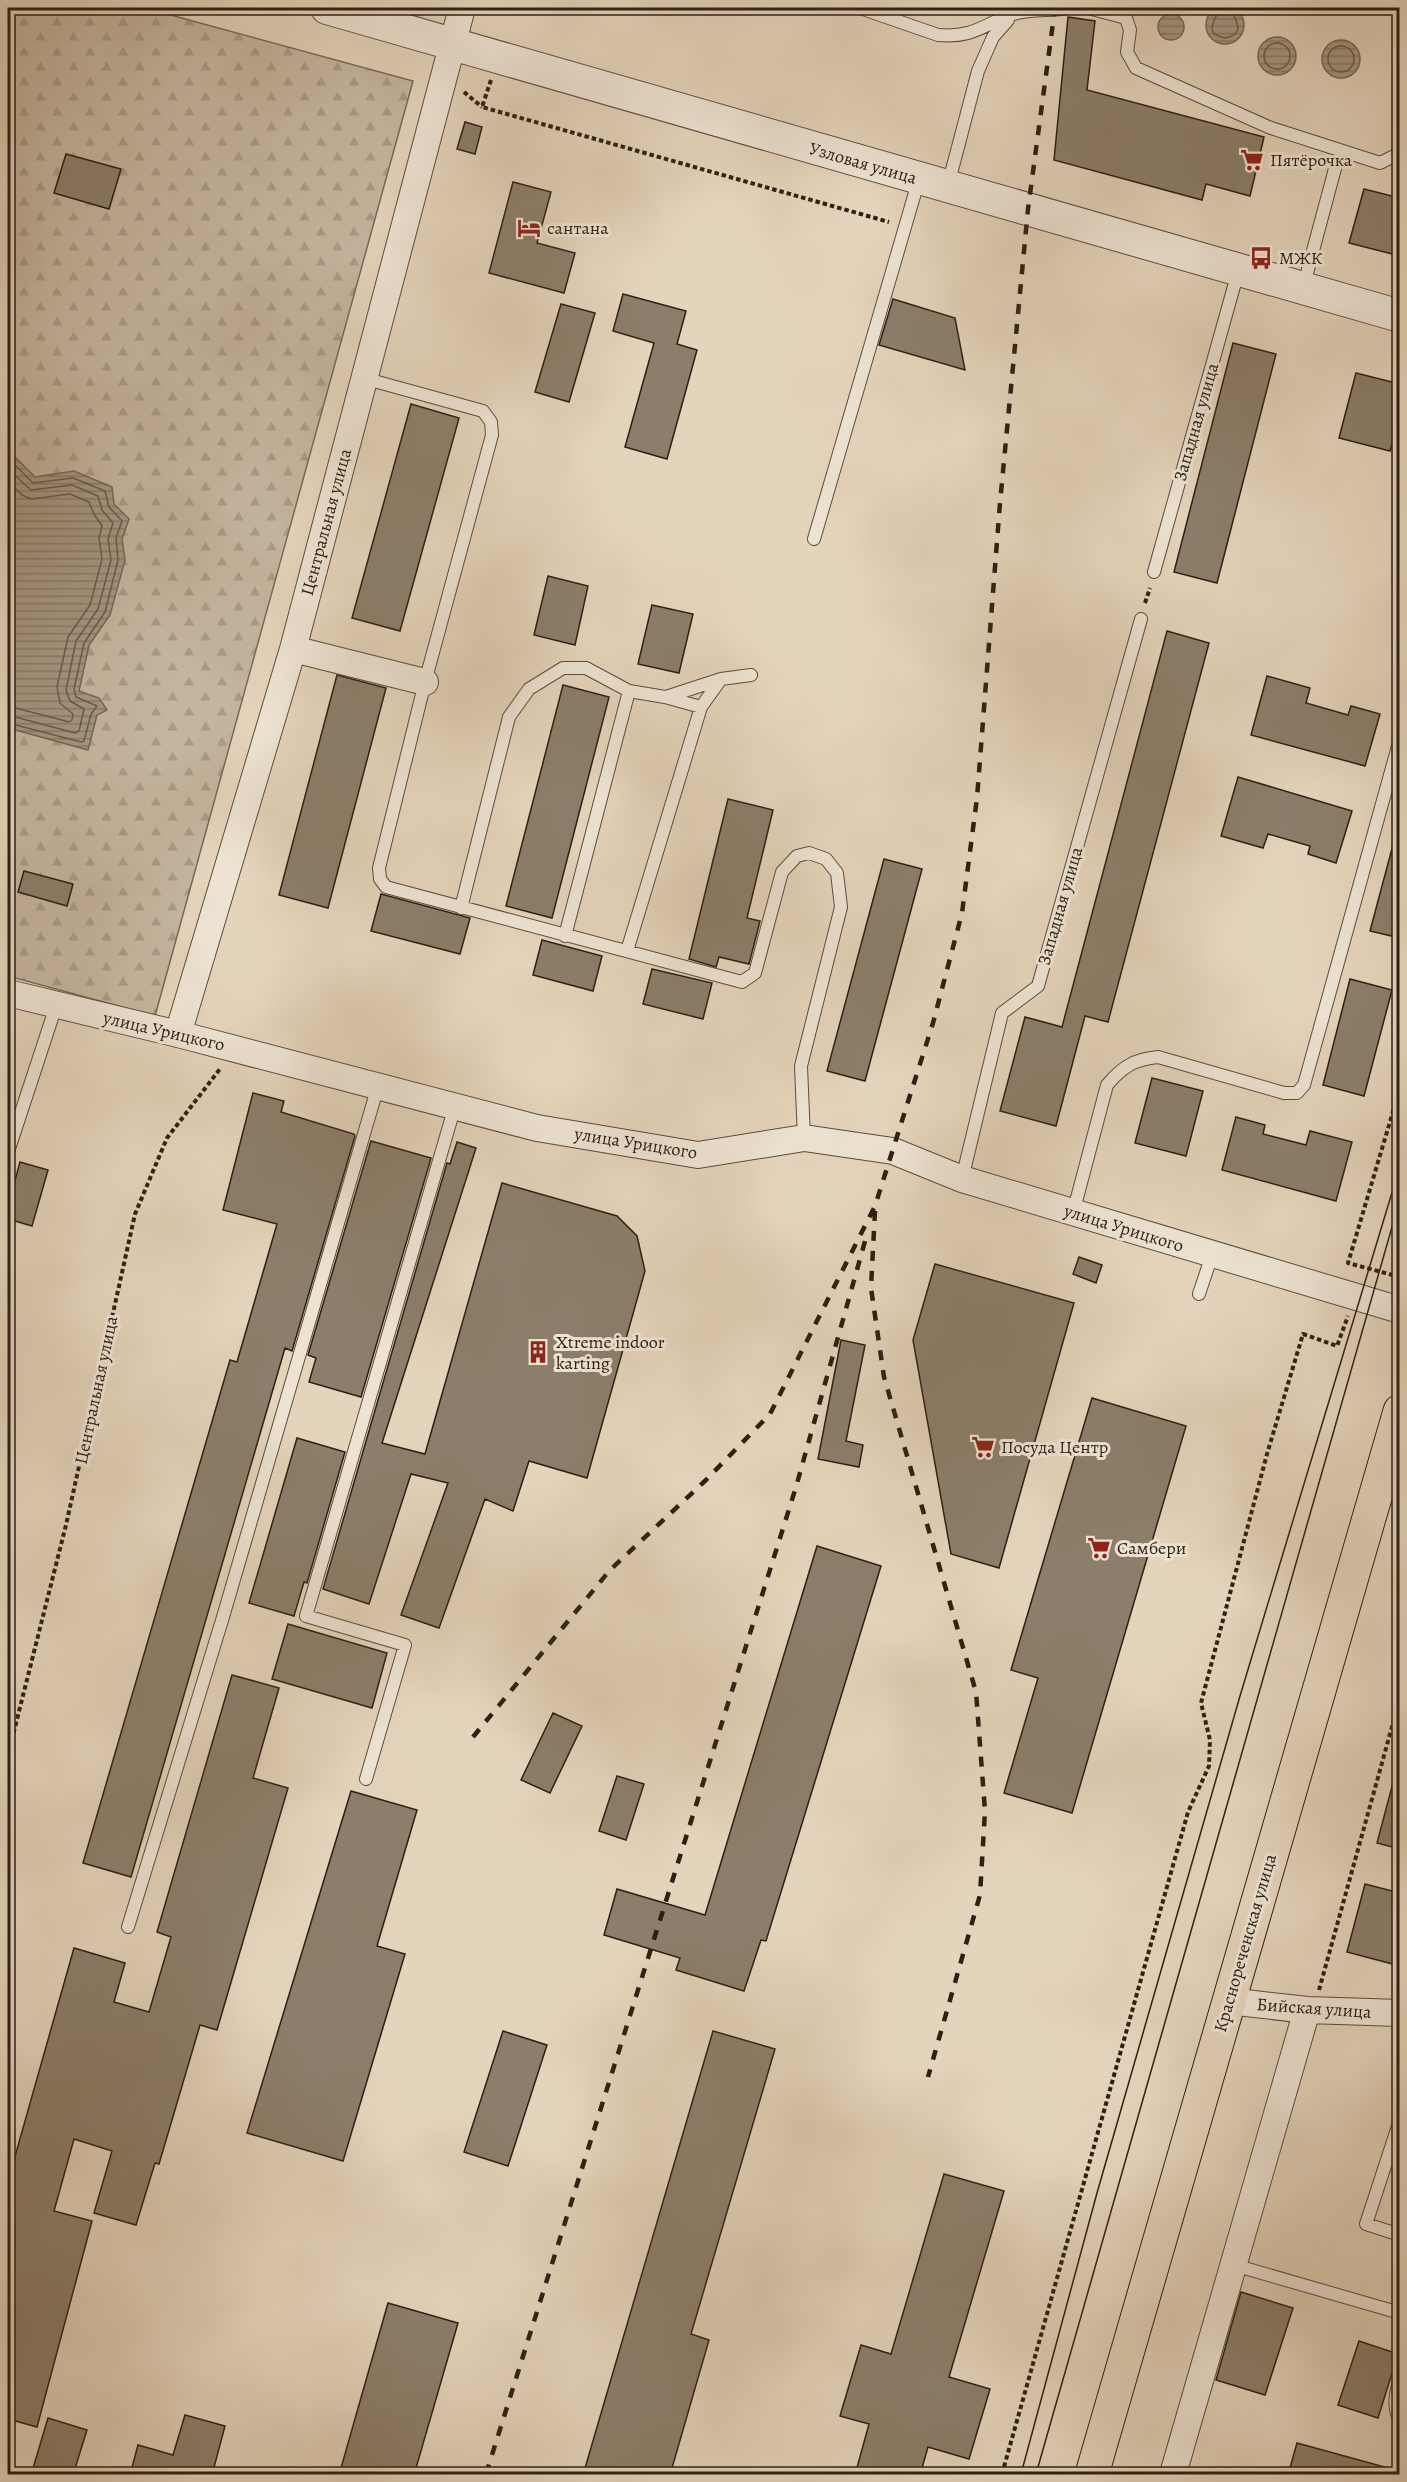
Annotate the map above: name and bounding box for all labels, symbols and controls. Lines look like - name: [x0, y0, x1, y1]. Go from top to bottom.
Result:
- street label: Узловая улица: [806, 136, 920, 190]
- supermarket icon: Пятёрочка: [1239, 147, 1265, 173]
- place label: Пятёрочка: [1270, 148, 1353, 172]
- hotel icon: сантана: [516, 215, 542, 241]
- place label: сантана: [547, 216, 609, 240]
- bus stop icon: МЖК: [1248, 245, 1274, 271]
- place label: МЖК: [1279, 246, 1323, 270]
- street label: Западная улица: [1168, 359, 1225, 484]
- street label: Центральная улица: [295, 445, 357, 598]
- street label: Западная улица: [1032, 843, 1089, 968]
- street label: улица Урицкого: [100, 1005, 227, 1057]
- street label: улица Урицкого: [572, 1121, 699, 1165]
- street label: улица Урицкого: [1060, 1198, 1187, 1258]
- street label: Центральная улица: [69, 1313, 124, 1466]
- place label: Xtreme indoor karting: [556, 1330, 665, 1375]
- building icon: Xtreme indoor karting: [525, 1339, 551, 1365]
- supermarket icon: Посуда Центр: [970, 1434, 996, 1460]
- place label: Посуда Центр: [1001, 1435, 1108, 1459]
- supermarket icon: Самбери: [1086, 1535, 1112, 1561]
- place label: Самбери: [1117, 1536, 1186, 1560]
- street label: Краснореченская улица: [1208, 1850, 1282, 2035]
- street label: Бийская улица: [1256, 1992, 1373, 2024]

